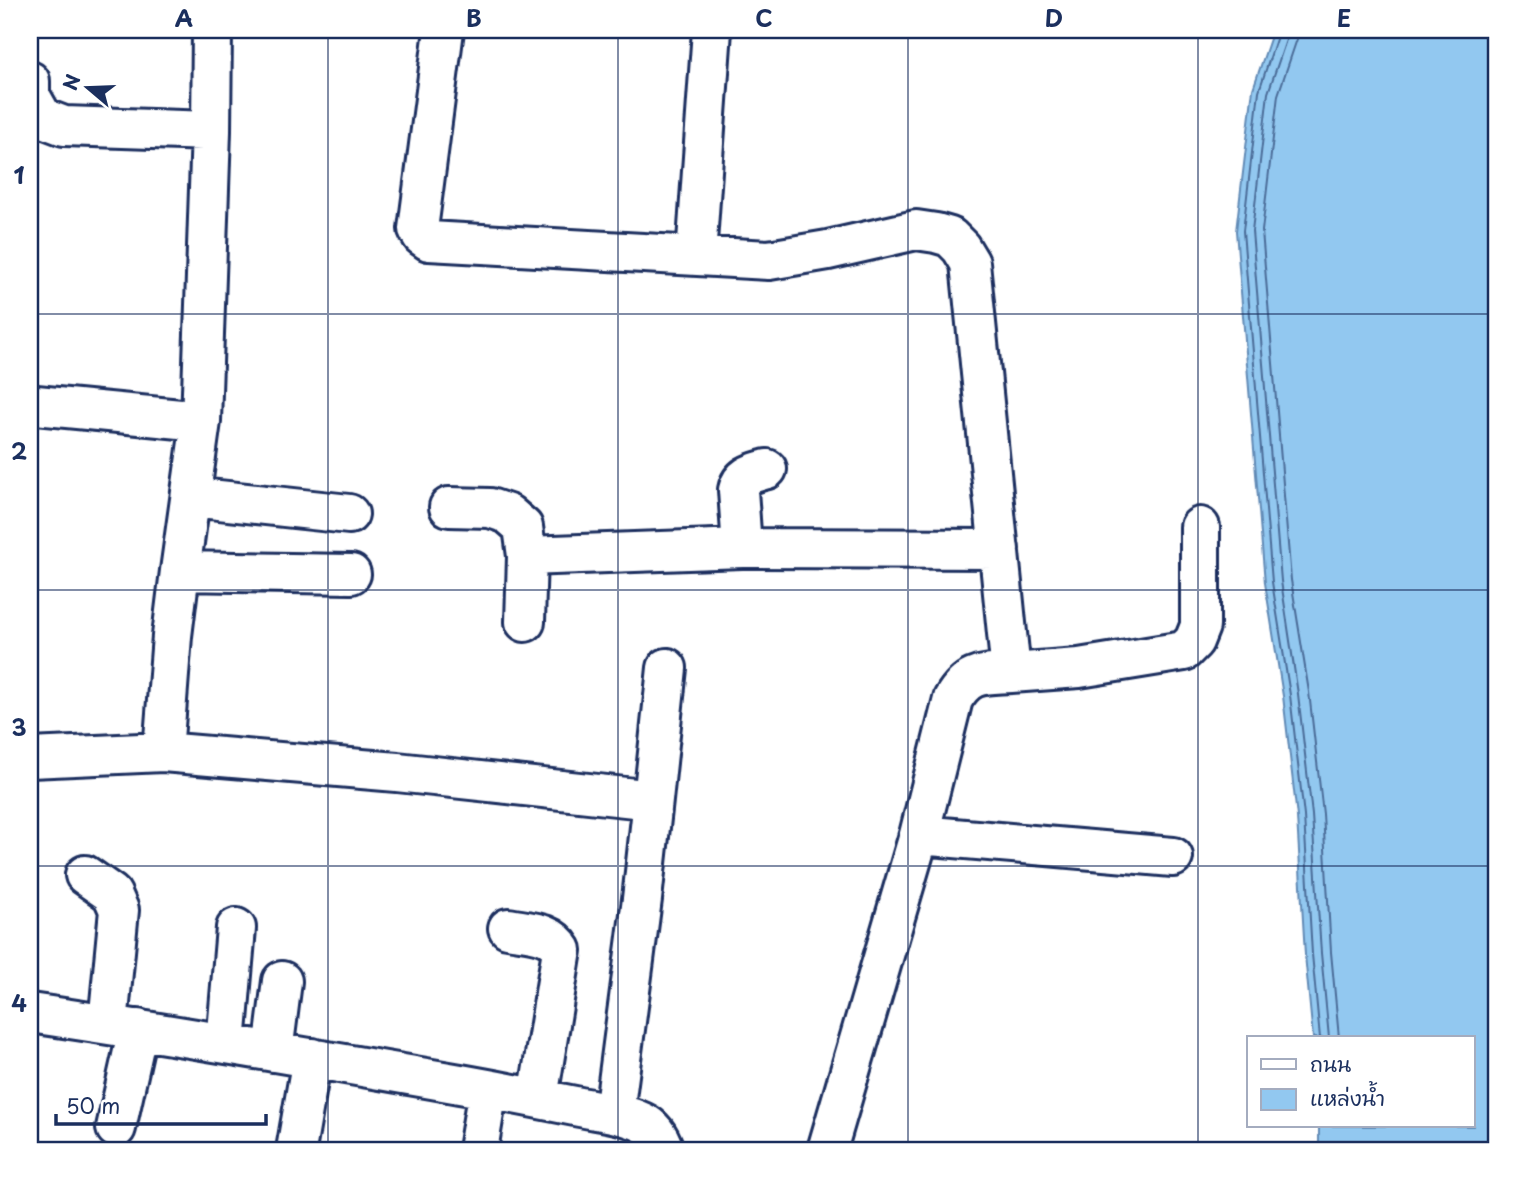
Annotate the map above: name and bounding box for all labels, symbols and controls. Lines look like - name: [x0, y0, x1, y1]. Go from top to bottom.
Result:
- text: A: [175, 0, 193, 35]
- text: B: [466, 0, 482, 35]
- text: C: [755, 0, 773, 35]
- text: D: [1045, 0, 1063, 35]
- text: E: [1337, 0, 1351, 35]
- north arrow: [52, 52, 122, 122]
- text: N: [55, 70, 87, 94]
- text: 1: [14, 157, 25, 192]
- text: 2: [11, 433, 27, 468]
- text: 3: [11, 709, 27, 744]
- text: 4: [11, 985, 27, 1020]
- legend: [1247, 1036, 1474, 1128]
- text: ถนน: [1310, 1047, 1351, 1079]
- text: แหล่งน้ำ: [1310, 1080, 1385, 1113]
- scale bar: [56, 1082, 266, 1126]
- text: 50 m: [66, 1089, 120, 1121]

